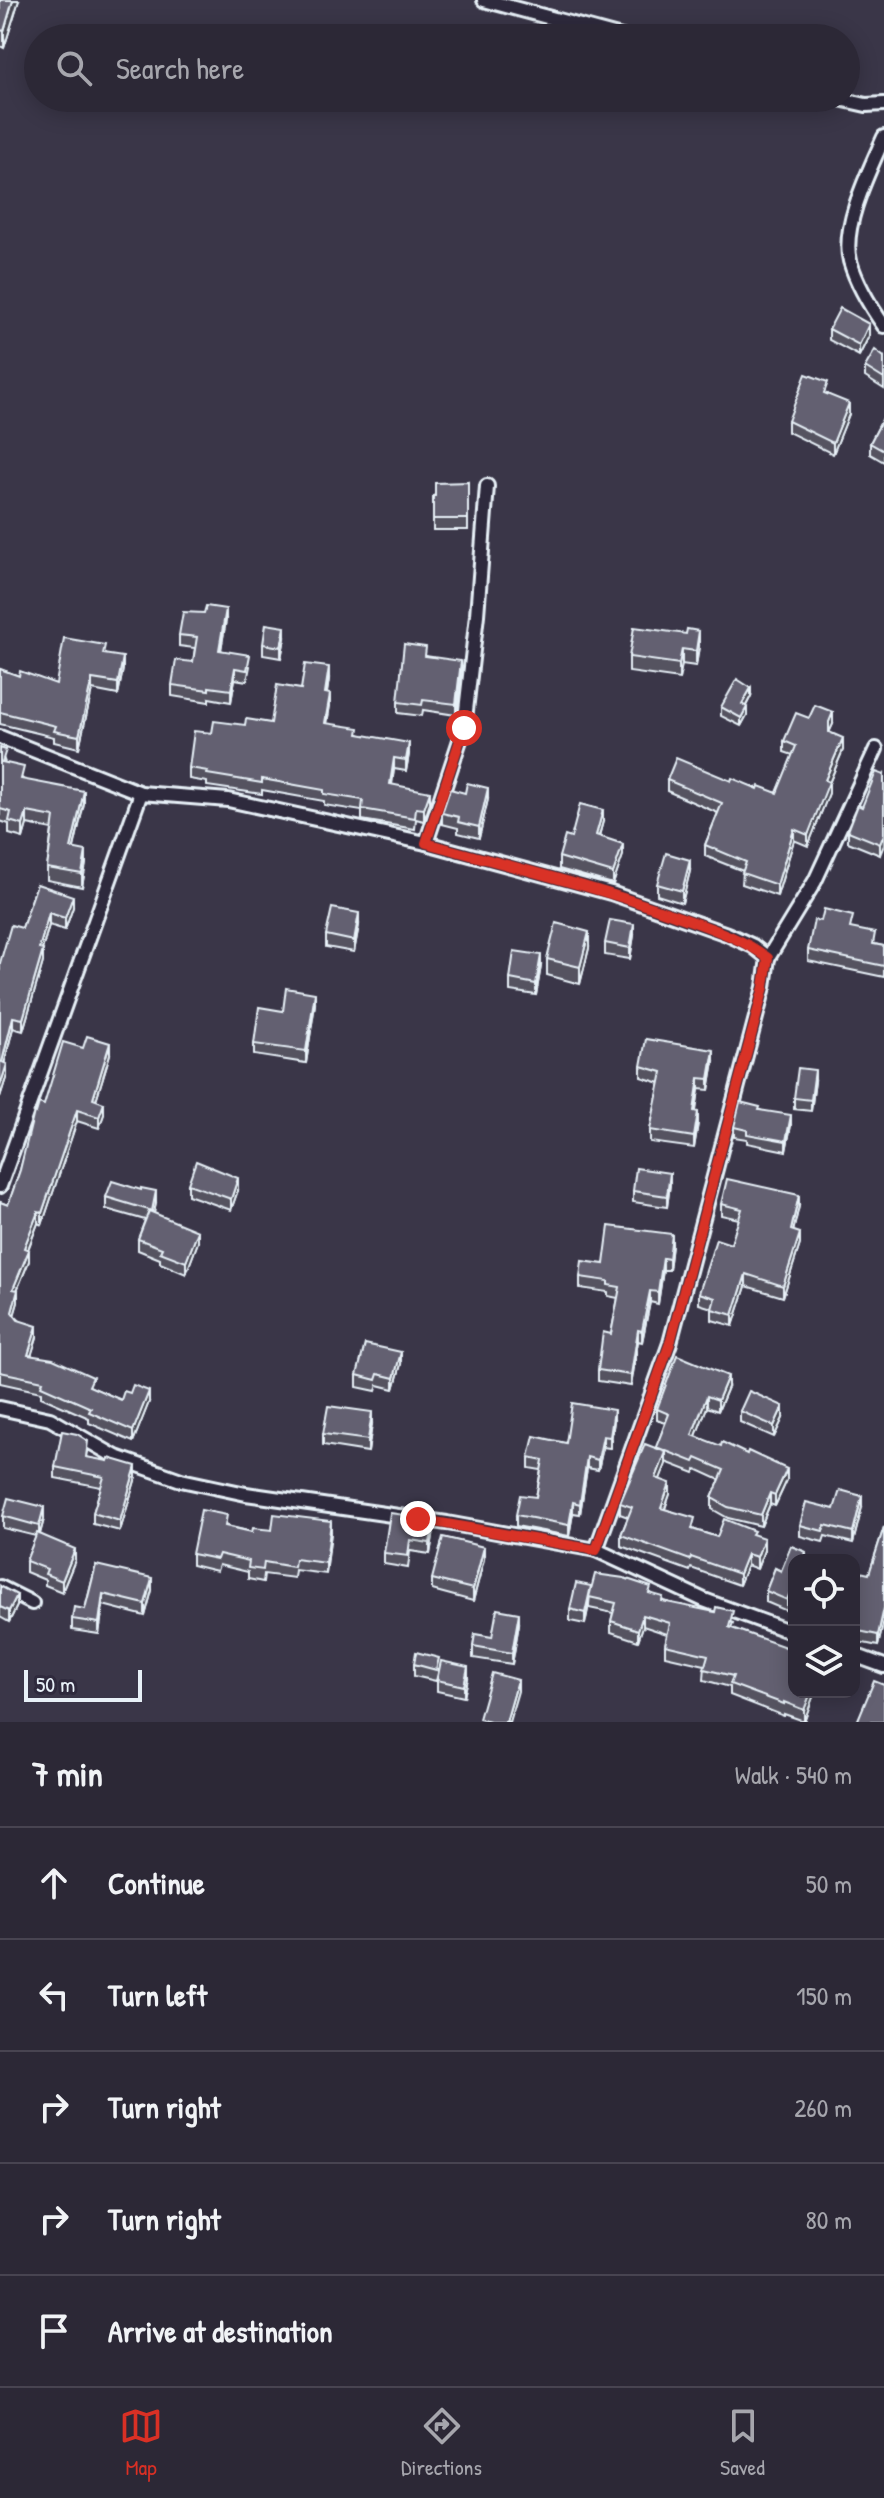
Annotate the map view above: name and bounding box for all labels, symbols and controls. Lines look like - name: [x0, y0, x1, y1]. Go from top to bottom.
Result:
- search box: [24, 24, 860, 112]
- icon: search: [52, 46, 96, 90]
- text: Search here: [116, 48, 244, 88]
- route start: [446, 710, 482, 746]
- route end: [400, 1501, 436, 1537]
- map controls: [788, 1554, 860, 1698]
- button: locate: [788, 1554, 860, 1626]
- button: layers: [788, 1626, 860, 1698]
- scale bar: [24, 1666, 142, 1702]
- text: 50 m: [36, 1669, 75, 1699]
- text: 7 min: [32, 1751, 103, 1797]
- text: Walk · 540 m: [735, 1757, 852, 1792]
- icon: ahead: [32, 1861, 76, 1905]
- text: Continue: [108, 1863, 205, 1903]
- text: 50 m: [806, 1866, 852, 1901]
- icon: left: [32, 1973, 76, 2017]
- text: Turn left: [108, 1975, 207, 2015]
- text: 150 m: [796, 1978, 852, 2013]
- icon: right: [32, 2085, 76, 2129]
- text: Turn right: [108, 2087, 221, 2127]
- text: 260 m: [794, 2090, 852, 2125]
- icon: right: [32, 2197, 76, 2241]
- text: Turn right: [108, 2199, 221, 2239]
- text: 80 m: [805, 2202, 852, 2237]
- icon: arrive: [32, 2309, 76, 2353]
- text: Arrive at destination: [108, 2311, 333, 2351]
- tab: Map: [119, 2404, 163, 2482]
- tab: Directions: [401, 2404, 482, 2482]
- tab: Saved: [720, 2404, 765, 2482]

